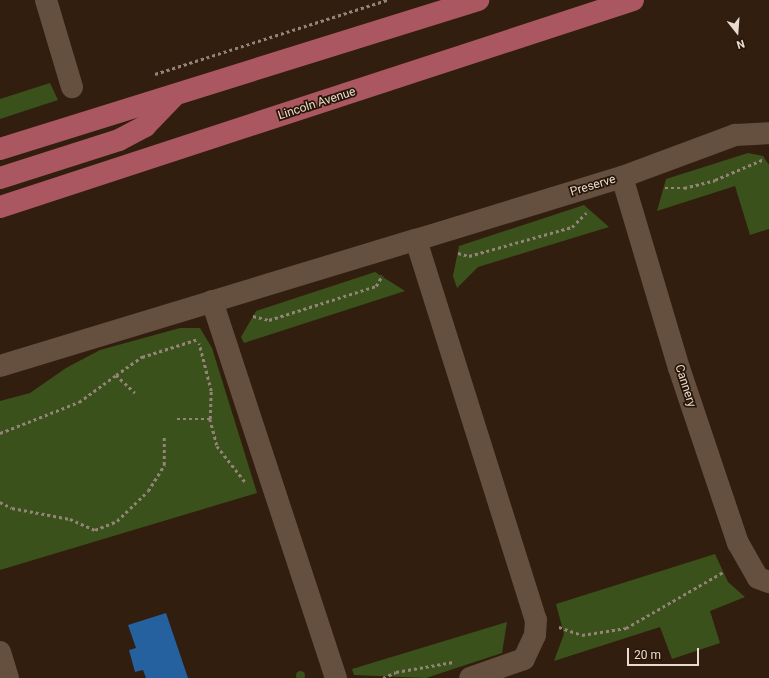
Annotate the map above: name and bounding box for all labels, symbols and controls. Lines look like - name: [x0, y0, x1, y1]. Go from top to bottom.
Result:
- north arrow: [717, 12, 757, 52]
- text: N: [735, 37, 746, 51]
- street label: Lincoln Avenue: [276, 85, 358, 123]
- street label: Preserve: [569, 172, 617, 200]
- street label: Cannery: [671, 363, 699, 409]
- scale bar: [629, 640, 701, 666]
- text: 20 m: [634, 648, 661, 662]

